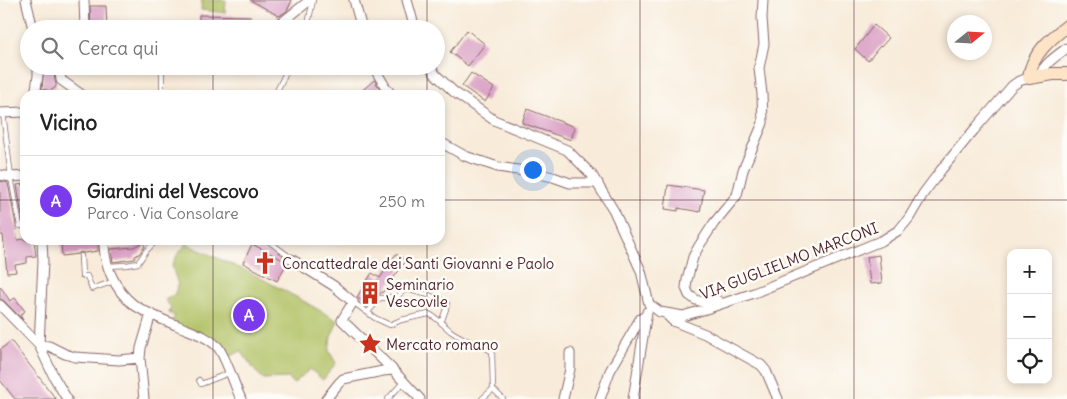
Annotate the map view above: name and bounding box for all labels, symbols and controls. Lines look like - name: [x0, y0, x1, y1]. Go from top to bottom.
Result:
- north arrow: [947, 15, 992, 60]
- search box: [20, 20, 445, 75]
- icon: search: [38, 34, 66, 62]
- text: Cerca qui: [78, 36, 159, 60]
- text: Vicino: [40, 109, 97, 136]
- your location: [520, 157, 546, 183]
- text: Giardini del Vescovo: [87, 179, 259, 203]
- text: A: [51, 191, 61, 211]
- text: 250 m: [379, 191, 425, 211]
- text: Parco · Via Consolare: [87, 203, 239, 223]
- street label: VIA GUGLIELMO MARCONI: [697, 218, 881, 304]
- map controls: [1007, 249, 1052, 384]
- button: +: [1007, 249, 1052, 294]
- church icon: Concattedrale dei Santi Giovanni e Paolo: [252, 250, 278, 276]
- place label: Concattedrale dei Santi Giovanni e Paolo: [282, 254, 554, 273]
- place label: Seminario Vescovile: [386, 275, 454, 311]
- building icon: Seminario Vescovile: [357, 280, 383, 306]
- button: −: [1007, 294, 1052, 339]
- pin: A: [233, 296, 265, 334]
- place icon: Mercato romano: [357, 331, 383, 357]
- place label: Mercato romano: [386, 335, 499, 354]
- button: locate: [1007, 339, 1052, 384]

